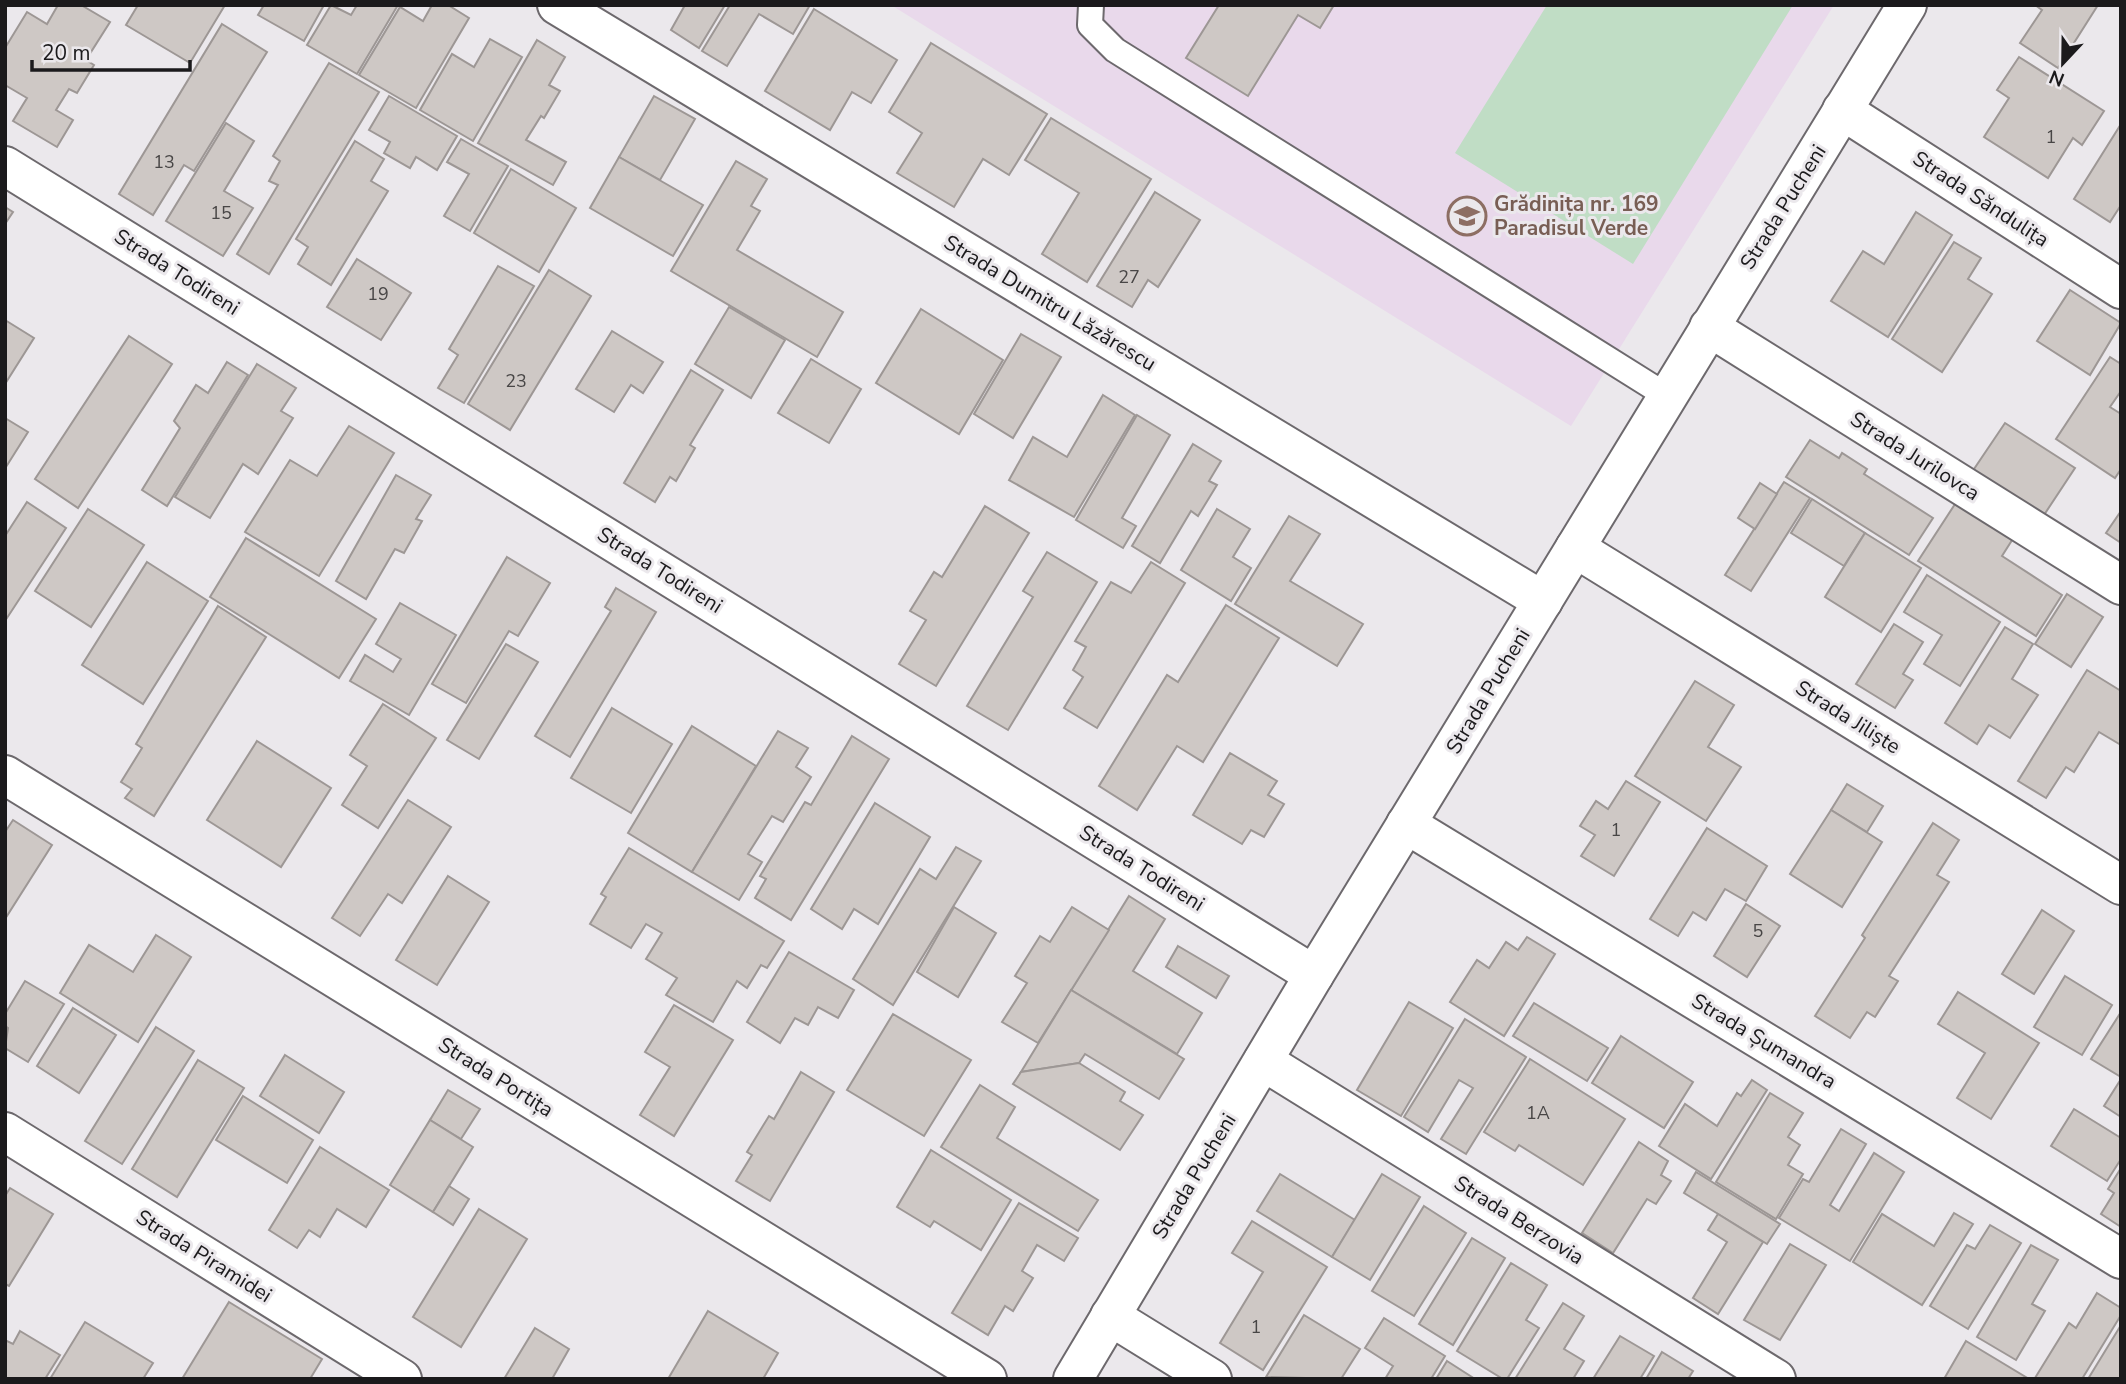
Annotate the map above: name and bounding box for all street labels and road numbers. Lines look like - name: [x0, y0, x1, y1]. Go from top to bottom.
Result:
- street label: Strada Pucheni: [1733, 139, 1833, 275]
- street label: Strada Săndulița: [1907, 144, 2055, 254]
- street label: Strada Todireni: [109, 222, 245, 322]
- street label: Strada Dumitru Lăzărescu: [939, 228, 1161, 378]
- street label: Strada Jurilovca: [1845, 405, 1985, 507]
- street label: Strada Todireni: [592, 520, 728, 620]
- street label: Strada Pucheni: [1439, 623, 1537, 759]
- street label: Strada Jiliște: [1790, 674, 1906, 760]
- street label: Strada Todireni: [1074, 818, 1210, 918]
- street label: Strada Șumandra: [1686, 987, 1842, 1095]
- street label: Strada Portița: [433, 1030, 559, 1124]
- street label: Strada Pucheni: [1145, 1108, 1243, 1244]
- street label: Strada Berzovia: [1449, 1169, 1589, 1271]
- street label: Strada Piramidei: [131, 1203, 277, 1309]

